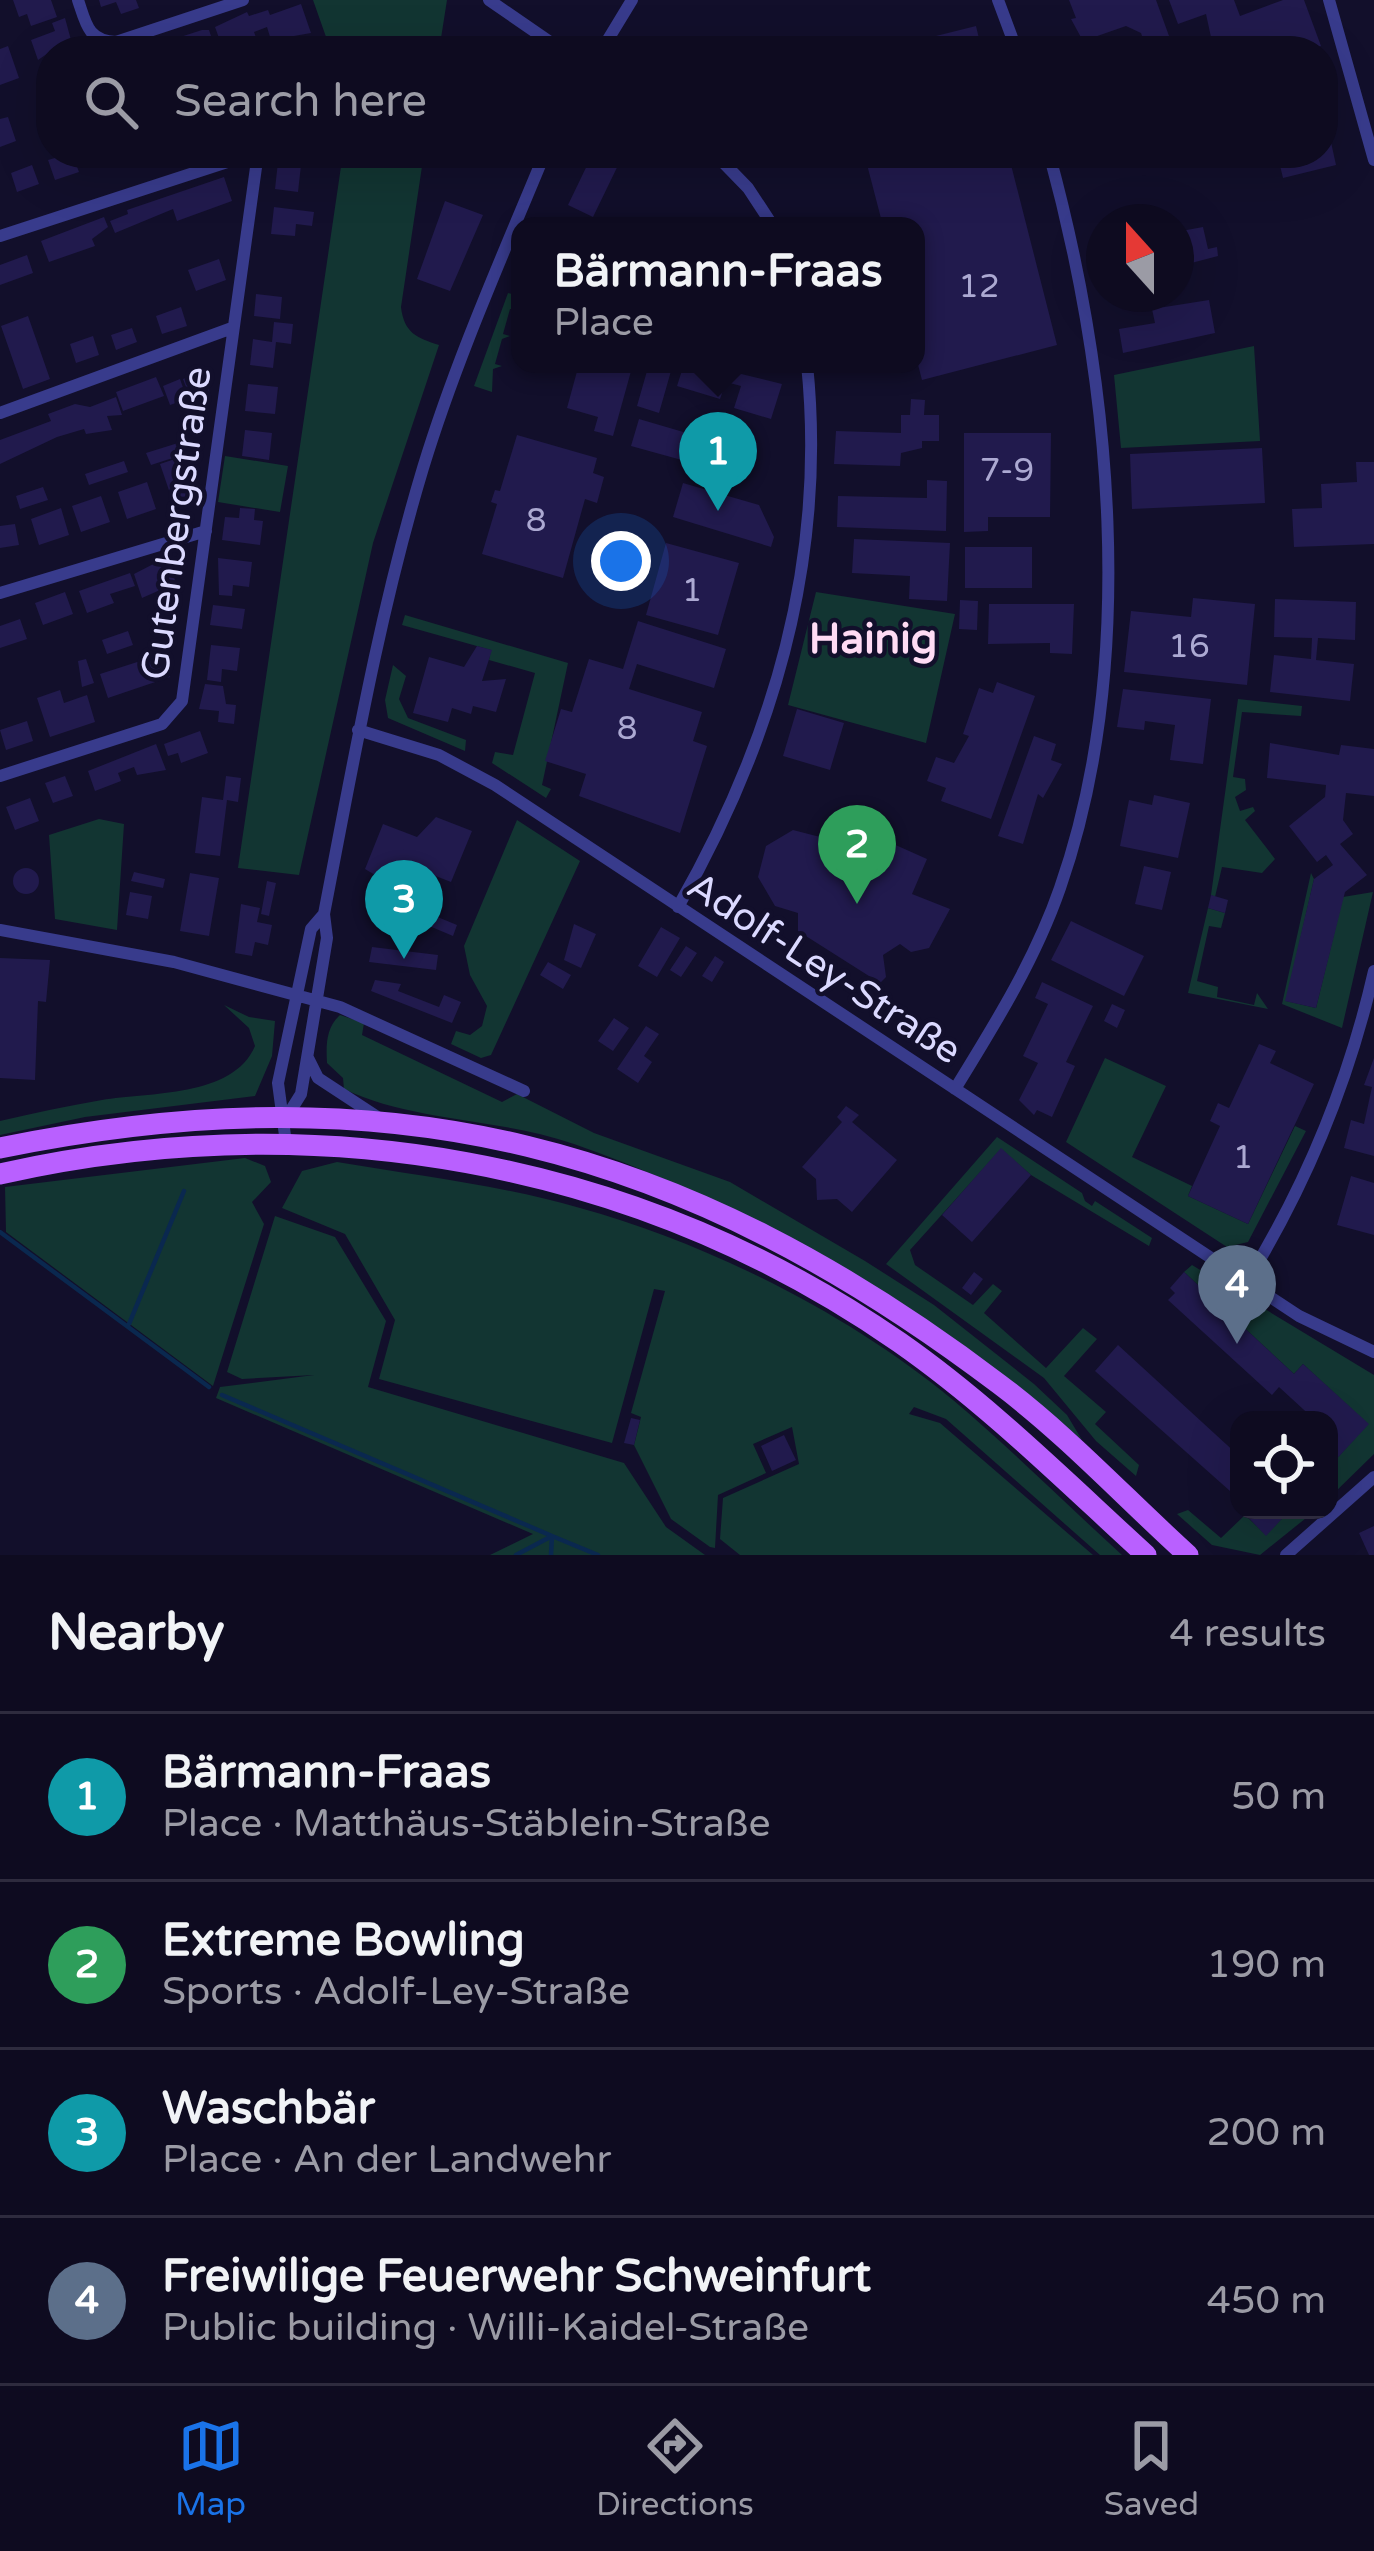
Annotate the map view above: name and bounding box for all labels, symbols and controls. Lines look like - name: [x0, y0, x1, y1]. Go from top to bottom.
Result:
- search box: [36, 36, 1338, 168]
- icon: search: [78, 69, 144, 135]
- text: Search here: [174, 75, 427, 129]
- north arrow: [1086, 204, 1194, 312]
- popup: [511, 217, 925, 373]
- text: Bärmann-Fraas: [553, 245, 883, 299]
- house number: 12: [958, 267, 1000, 306]
- text: Place: [553, 299, 654, 346]
- street label: Gutenbergstraße: [131, 364, 222, 683]
- pin: 1: [679, 412, 757, 511]
- house number: 7-9: [980, 451, 1034, 490]
- house number: 8: [526, 501, 546, 540]
- your location: [591, 531, 651, 591]
- house number: 1: [682, 571, 702, 610]
- district label: Hainig: [809, 614, 937, 665]
- house number: 16: [1168, 627, 1210, 666]
- house number: 8: [617, 709, 637, 748]
- pin: 2: [818, 805, 896, 904]
- pin: 3: [365, 860, 443, 959]
- street label: Adolf-Ley-Straße: [678, 862, 970, 1074]
- house number: 1: [1233, 1138, 1253, 1177]
- pin: 4: [1198, 1245, 1276, 1344]
- map controls: [1230, 1411, 1338, 1519]
- button: locate: [1230, 1411, 1338, 1519]
- text: Nearby: [48, 1602, 225, 1664]
- text: 4 results: [1169, 1610, 1326, 1657]
- text: Bärmann-Fraas: [162, 1746, 491, 1800]
- text: 1: [75, 1773, 99, 1820]
- text: 50 m: [1231, 1773, 1326, 1820]
- text: Place · Matthäus-Stäblein-Straße: [162, 1800, 771, 1847]
- text: Extreme Bowling: [162, 1914, 525, 1968]
- text: 2: [75, 1941, 99, 1988]
- text: 190 m: [1207, 1941, 1326, 1988]
- text: Sports · Adolf-Ley-Straße: [162, 1968, 630, 2015]
- text: Waschbär: [162, 2082, 375, 2136]
- text: 3: [75, 2109, 99, 2156]
- text: 200 m: [1207, 2109, 1326, 2156]
- text: Place · An der Landwehr: [162, 2136, 611, 2183]
- text: Freiwilige Feuerwehr Schweinfurt: [162, 2250, 871, 2304]
- text: 4: [75, 2277, 99, 2324]
- text: 450 m: [1207, 2277, 1326, 2324]
- text: Public building · Willi-Kaidel-Straße: [162, 2304, 809, 2351]
- tab: Map: [175, 2413, 246, 2524]
- tab: Directions: [596, 2413, 754, 2524]
- tab: Saved: [1104, 2413, 1199, 2524]

